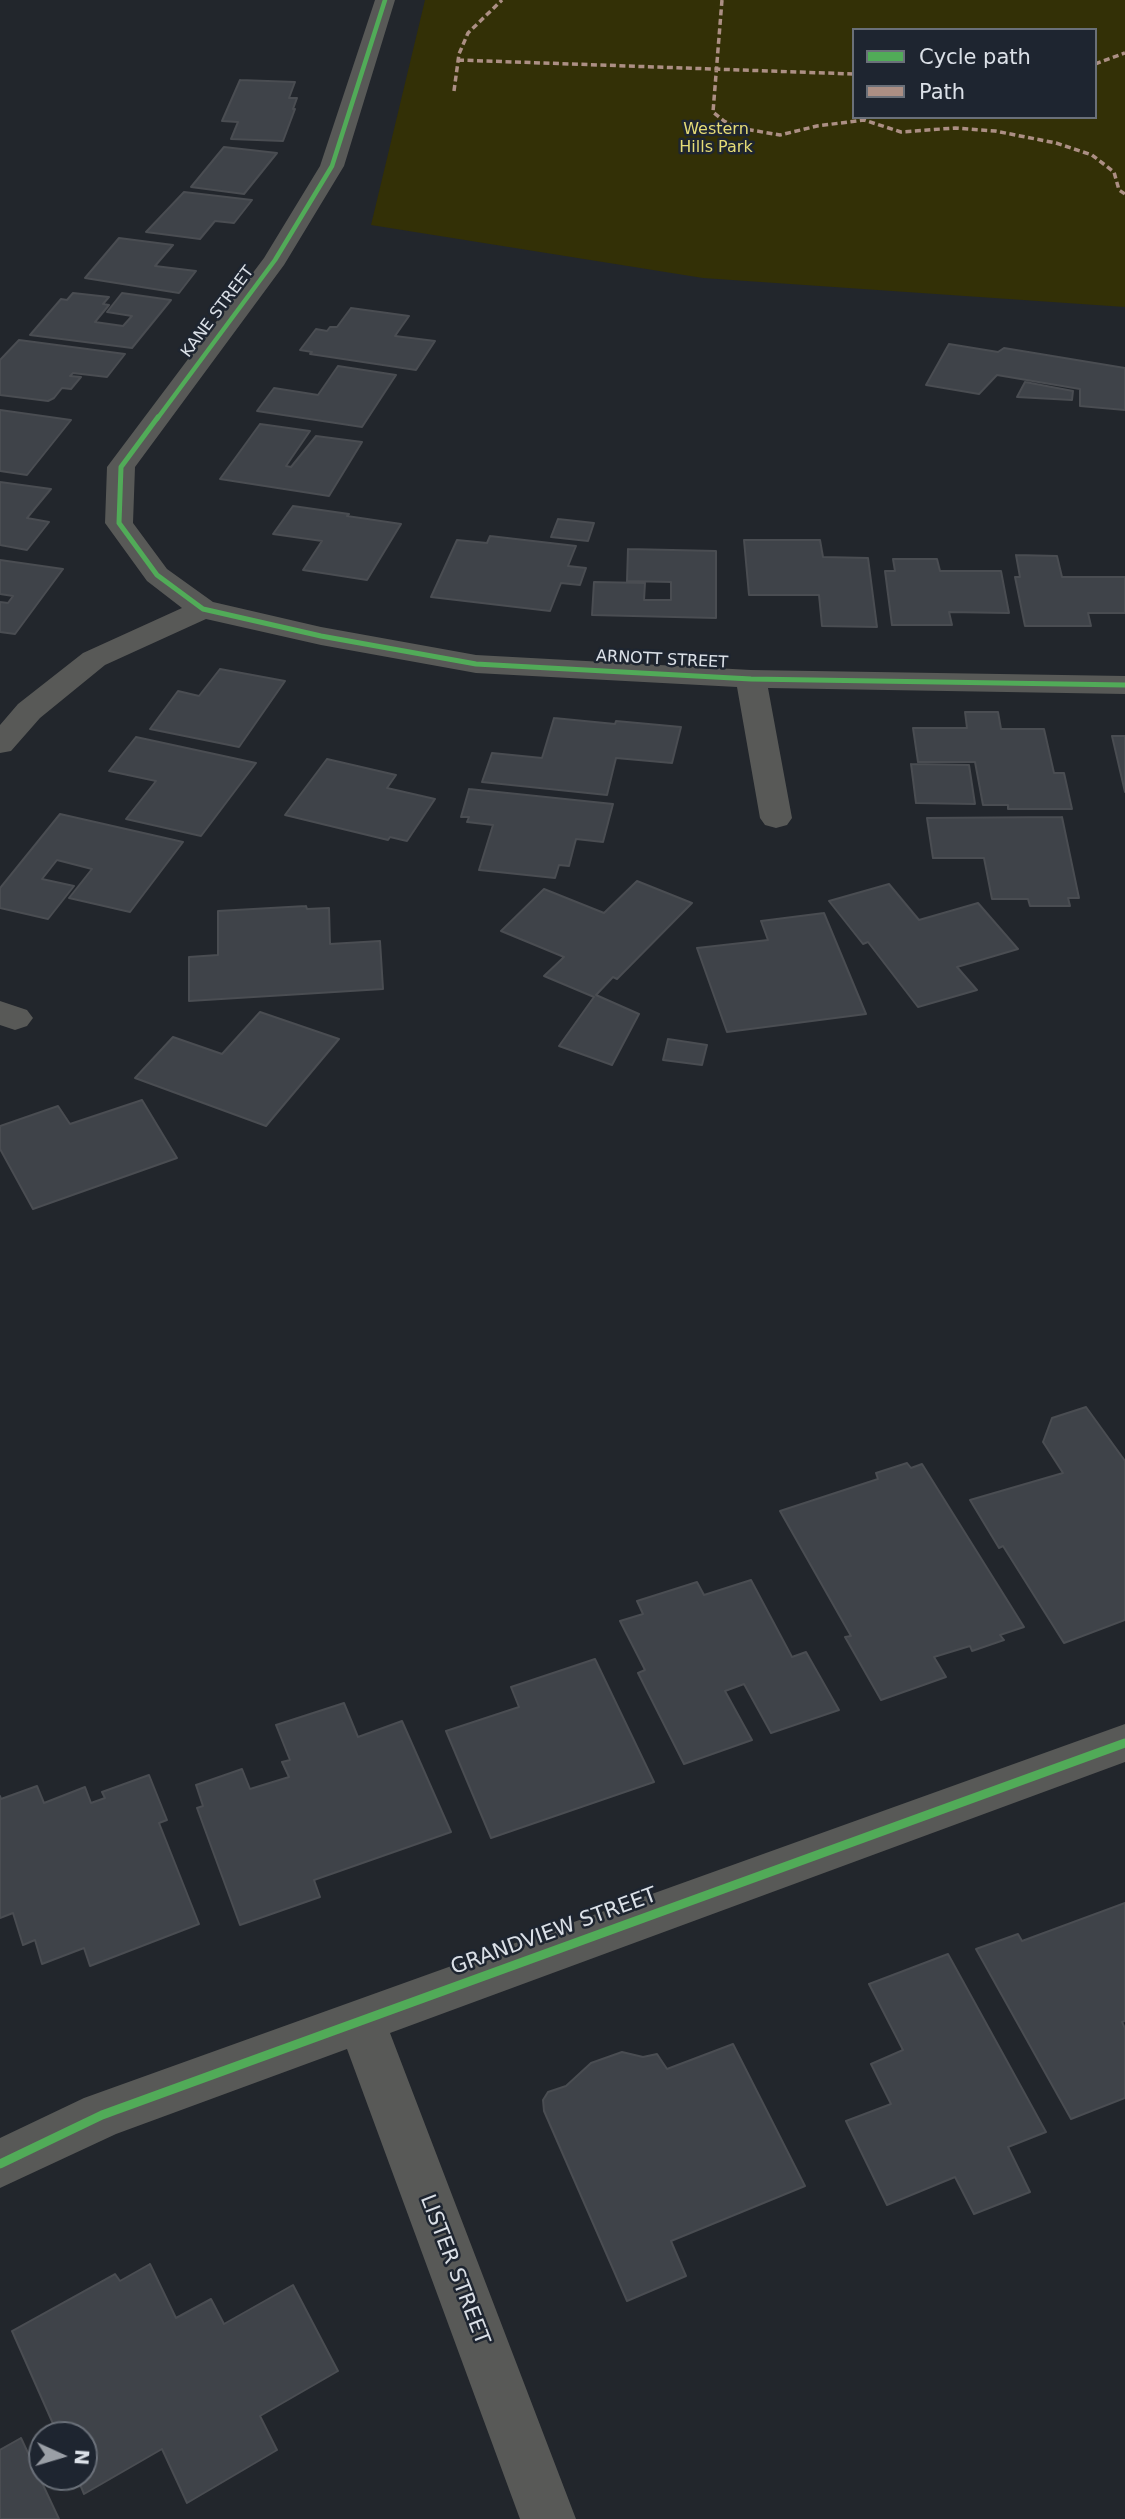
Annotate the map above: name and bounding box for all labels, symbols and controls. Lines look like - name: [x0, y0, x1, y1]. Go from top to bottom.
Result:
- legend: [852, 28, 1097, 119]
- text: Cycle path: [919, 45, 1031, 69]
- text: Path: [919, 80, 965, 104]
- park label: Western Hills Park: [679, 120, 753, 158]
- street label: KANE STREET: [177, 263, 259, 361]
- street label: ARNOTT STREET: [596, 647, 728, 673]
- street label: GRANDVIEW STREET: [448, 1883, 660, 1981]
- street label: LISTER STREET: [414, 2191, 494, 2349]
- north arrow: [28, 2421, 98, 2491]
- text: N: [70, 2449, 93, 2466]

